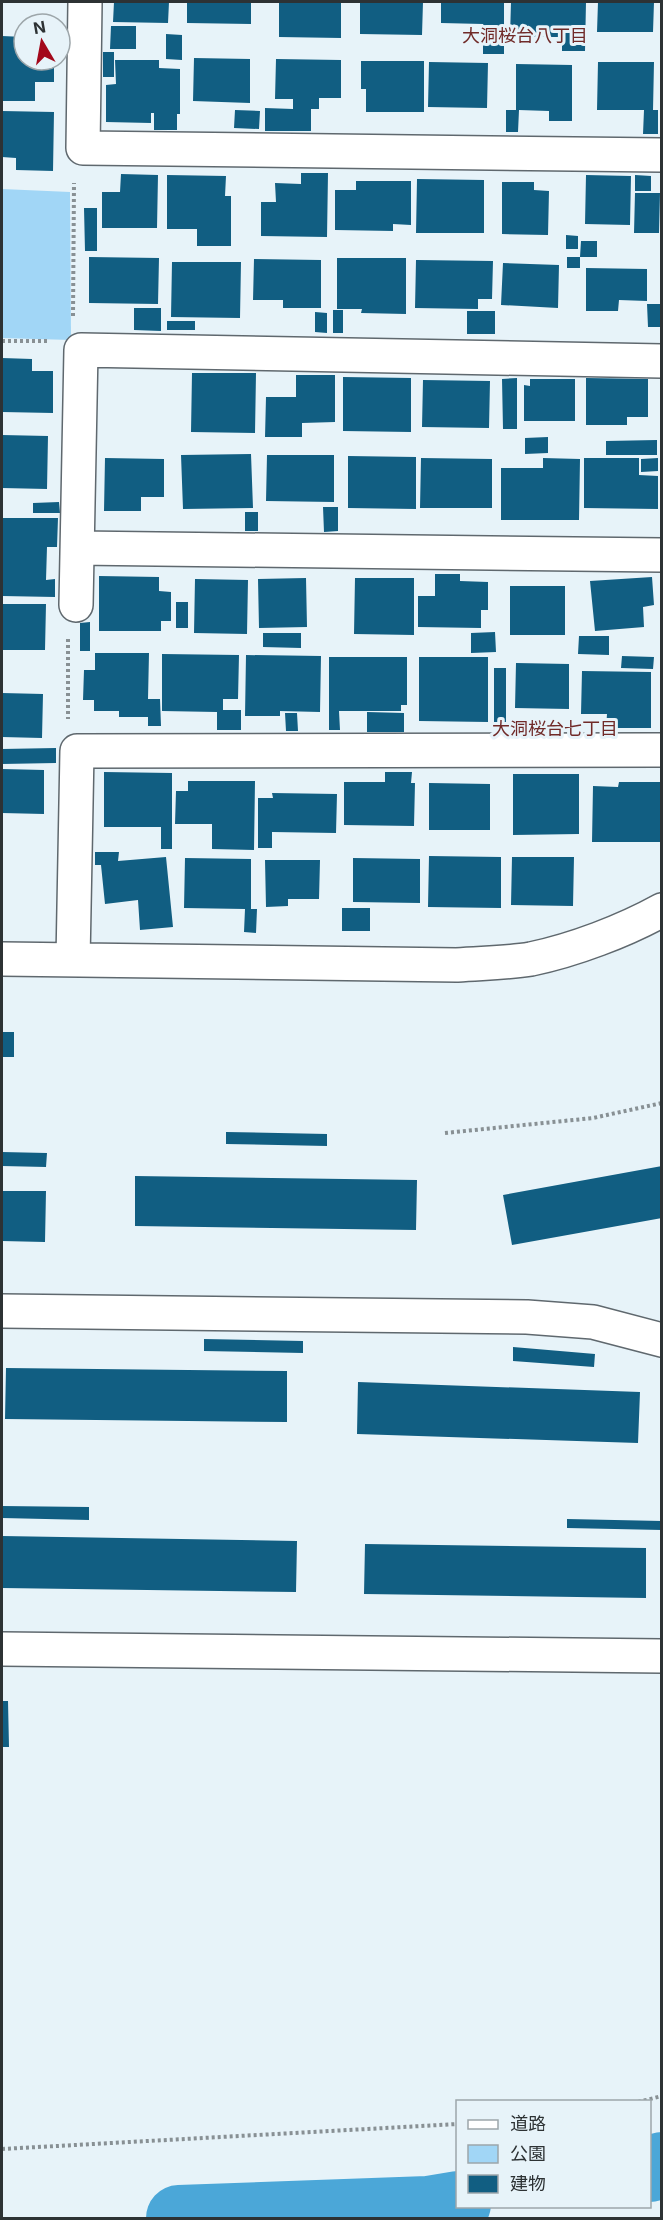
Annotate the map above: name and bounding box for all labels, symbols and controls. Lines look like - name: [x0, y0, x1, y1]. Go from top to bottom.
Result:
- north arrow: [12, 12, 72, 72]
- text: N: [32, 16, 47, 38]
- district label: 大洞桜台八丁目: [462, 25, 588, 46]
- district label: 大洞桜台七丁目: [492, 718, 618, 739]
- legend: [456, 2100, 651, 2208]
- text: 道路: [510, 2113, 546, 2134]
- text: 公園: [510, 2143, 546, 2164]
- text: 建物: [510, 2173, 546, 2194]

